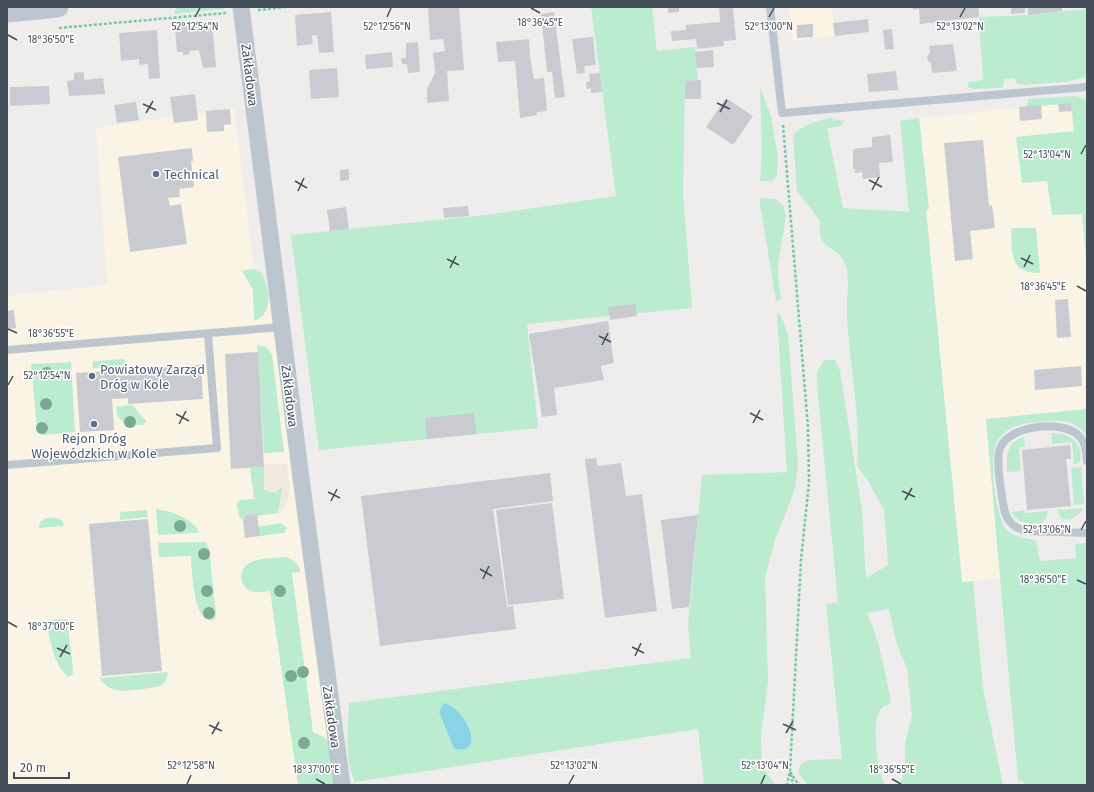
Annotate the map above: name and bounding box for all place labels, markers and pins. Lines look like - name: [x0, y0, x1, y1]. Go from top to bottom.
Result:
- place label: Technical: [164, 167, 219, 182]
- marker: Technical: [151, 169, 161, 179]
- place label: Powiatowy Zarząd Dróg w Kole: [100, 362, 205, 392]
- marker: Powiatowy Zarząd Dróg w Kole: [87, 371, 97, 381]
- marker: Rejon Dróg Wojewódzkich w Kole: [89, 419, 99, 429]
- place label: Rejon Dróg Wojewódzkich w Kole: [31, 431, 157, 461]

